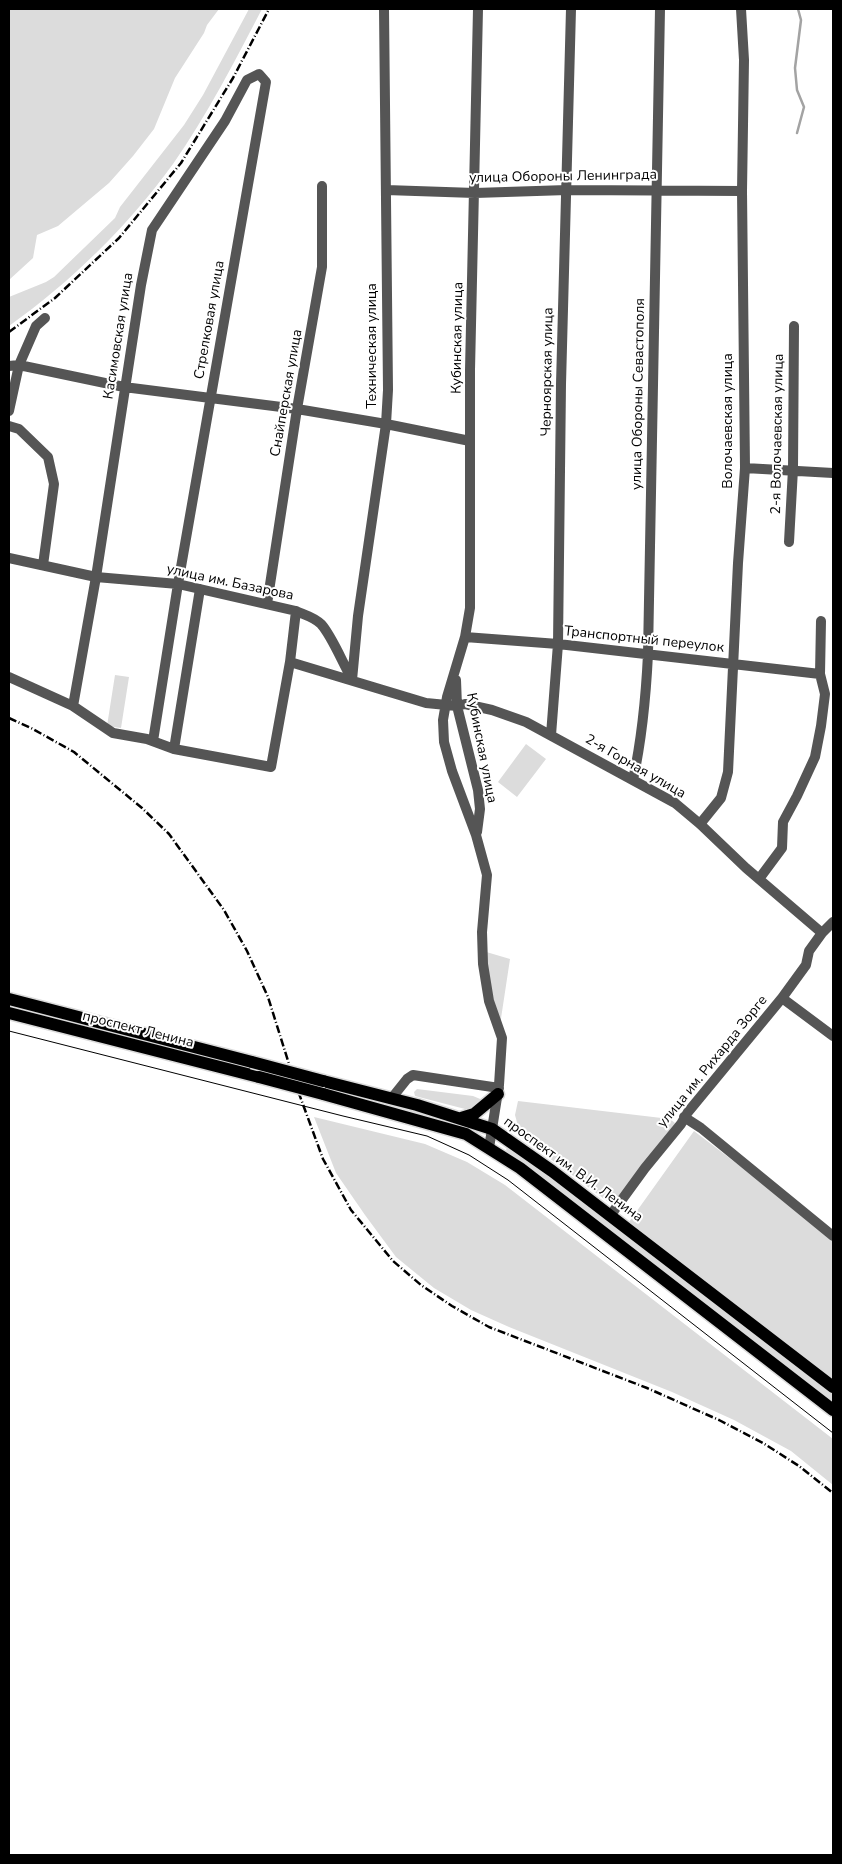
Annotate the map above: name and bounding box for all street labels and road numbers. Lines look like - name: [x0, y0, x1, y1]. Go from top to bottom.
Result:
- street label: улица Обороны Ленинграда: [469, 167, 657, 187]
- street label: Стрелковая улица: [191, 259, 229, 381]
- street label: Касимовская улица: [101, 272, 137, 400]
- street label: Кубинская улица: [449, 282, 467, 394]
- street label: Техническая улица: [365, 283, 381, 409]
- street label: улица Обороны Севастополя: [629, 298, 649, 490]
- street label: Черноярская улица: [538, 307, 558, 437]
- street label: Снайперская улица: [268, 328, 306, 458]
- street label: Волочаевская улица: [721, 353, 737, 489]
- street label: 2-я Волочаевская улица: [768, 353, 788, 515]
- street label: улица им. Базарова: [165, 561, 295, 605]
- street label: Транспортный переулок: [563, 623, 725, 657]
- street label: Кубинская улица: [462, 691, 500, 805]
- street label: 2-я Горная улица: [582, 731, 688, 803]
- street label: улица им. Рихарда Зорге: [654, 992, 772, 1132]
- street label: проспект Ленина: [81, 1008, 195, 1052]
- street label: проспект им. В.И. Ленина: [500, 1114, 646, 1226]

